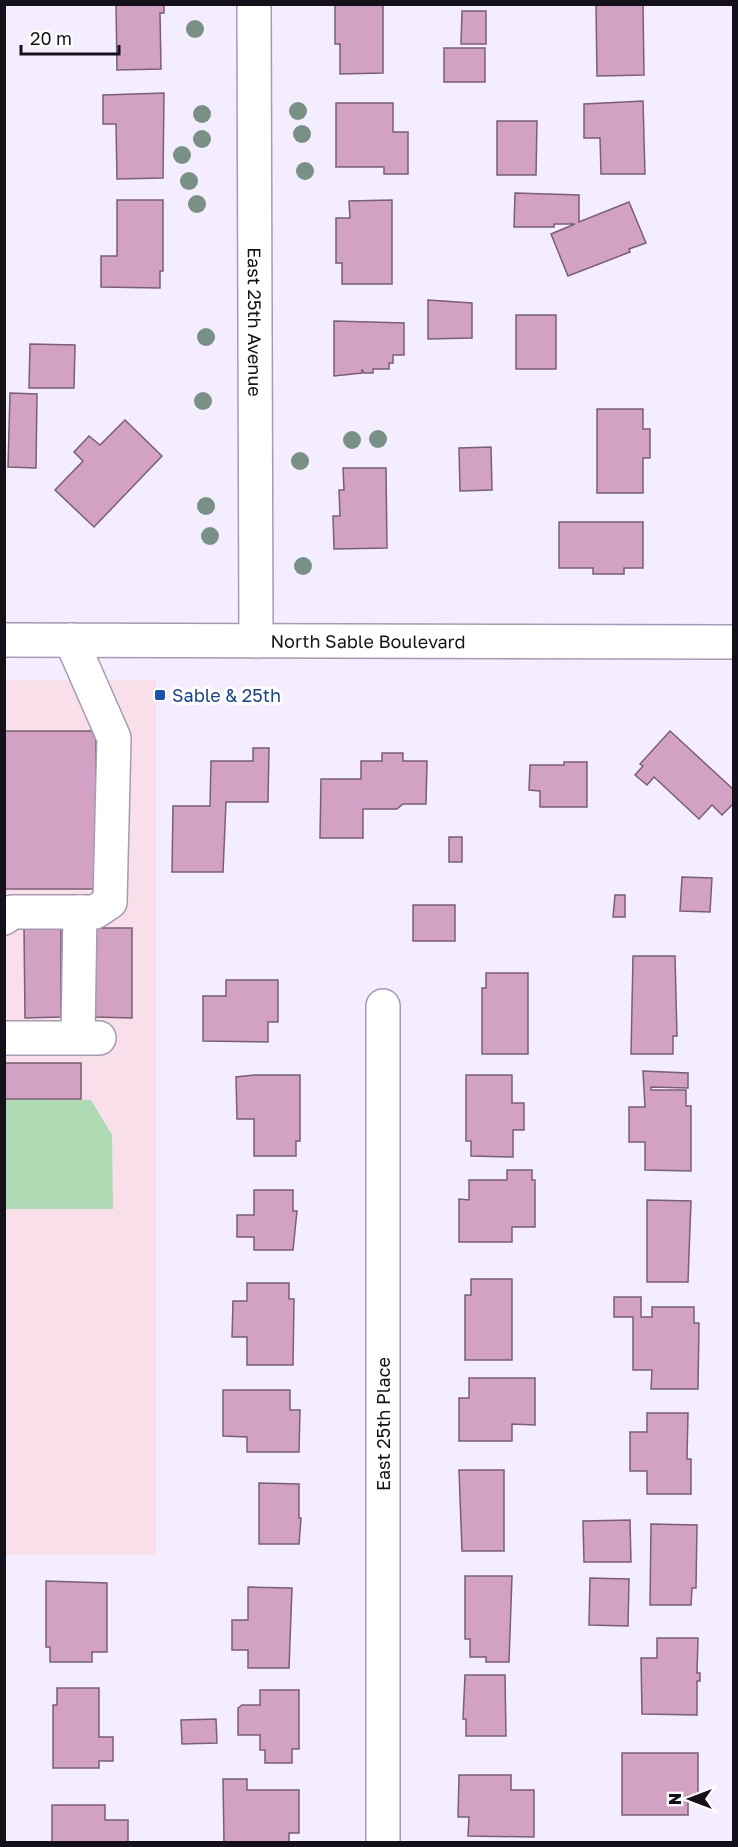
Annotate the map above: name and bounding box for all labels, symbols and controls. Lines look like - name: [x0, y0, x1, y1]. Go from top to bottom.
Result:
- scale bar: [21, 18, 118, 56]
- text: 20 m: [30, 27, 72, 49]
- street label: East 25th Avenue: [244, 247, 266, 397]
- street label: North Sable Boulevard: [270, 630, 466, 652]
- place label: Sable & 25th: [172, 684, 281, 706]
- marker: Sable & 25th: [153, 688, 167, 702]
- street label: East 25th Place: [372, 1357, 394, 1491]
- north arrow: [660, 1769, 720, 1829]
- text: N: [665, 1793, 685, 1805]

